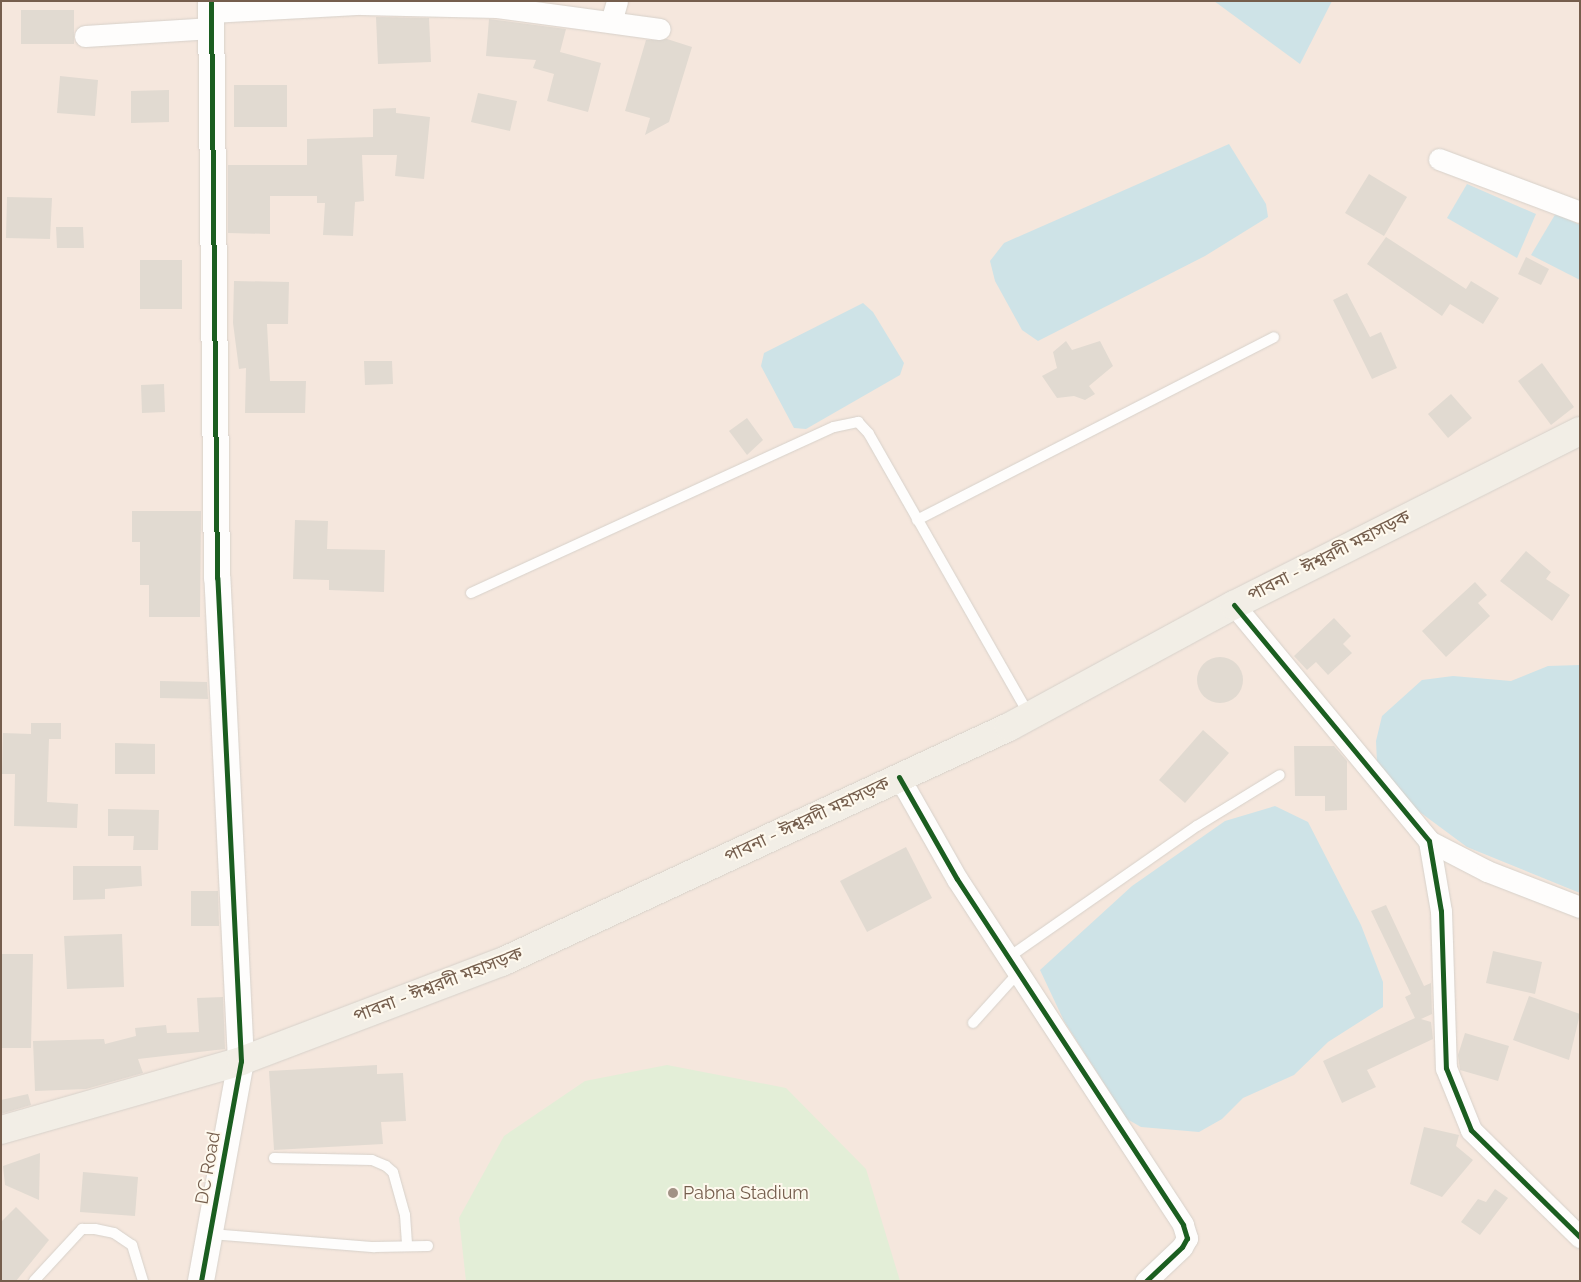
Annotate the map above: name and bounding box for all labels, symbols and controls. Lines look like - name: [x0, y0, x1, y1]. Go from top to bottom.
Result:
- street label: পাবনা - ঈশ্বরদী মহাসড়ক: [1244, 506, 1414, 606]
- street label: পাবনা - ঈশ্বরদী মহাসড়ক: [721, 772, 893, 868]
- street label: পাবনা - ঈশ্বরদী মহাসড়ক: [350, 943, 526, 1027]
- street label: DC Road: [191, 1130, 225, 1206]
- place label: Pabna Stadium: [683, 1182, 809, 1204]
- marker: Pabna Stadium: [667, 1187, 679, 1199]

